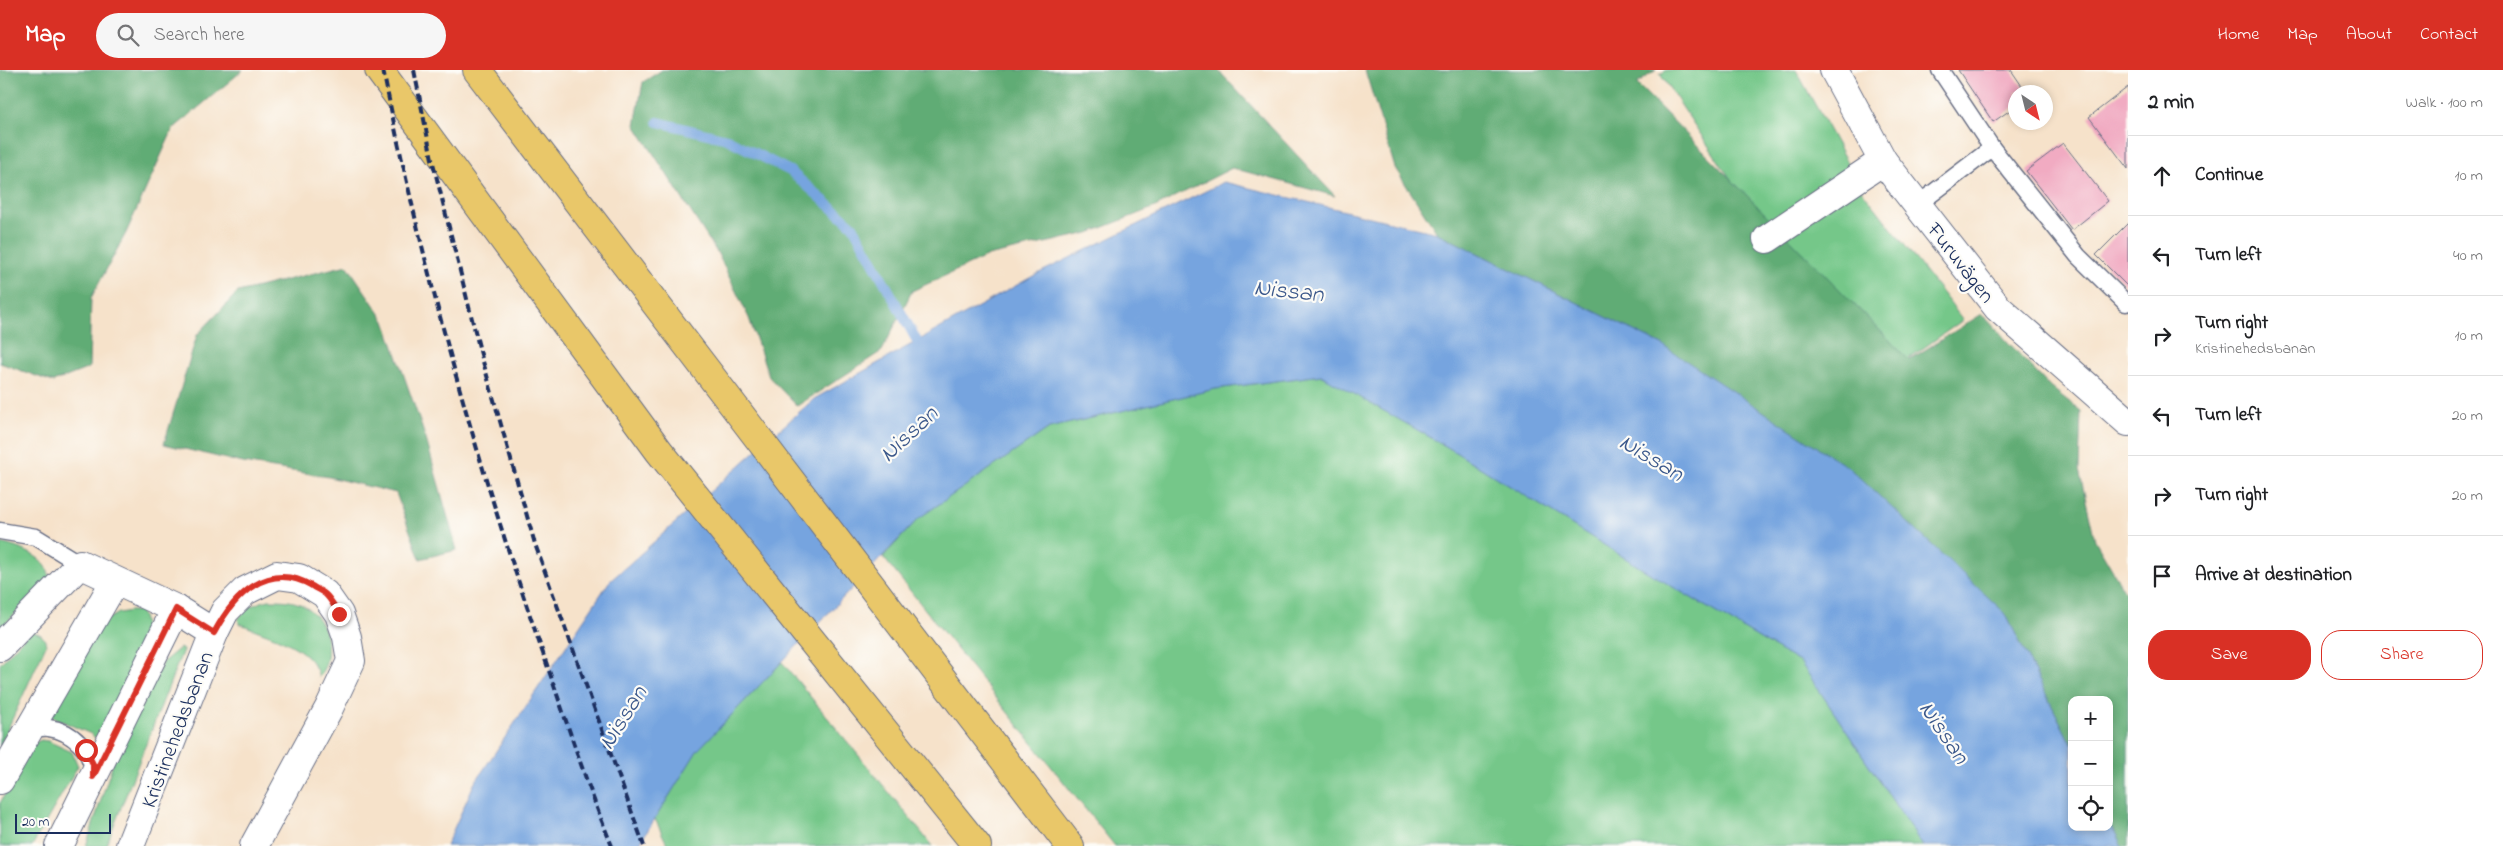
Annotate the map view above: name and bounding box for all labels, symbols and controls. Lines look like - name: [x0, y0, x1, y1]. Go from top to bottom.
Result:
- search box: [96, 13, 446, 58]
- text: Map: [25, 18, 66, 53]
- icon: search: [114, 21, 142, 49]
- text: Search here: [154, 22, 245, 49]
- text: Home: [2218, 22, 2259, 48]
- text: Map: [2287, 22, 2318, 48]
- text: About: [2346, 22, 2392, 48]
- text: Contact: [2420, 22, 2478, 48]
- north arrow: [2008, 85, 2053, 130]
- text: 2 min: [2148, 88, 2194, 118]
- text: Walk · 100 m: [2406, 91, 2483, 115]
- icon: ahead: [2148, 162, 2176, 190]
- text: Continue: [2195, 162, 2263, 189]
- text: 10 m: [2455, 164, 2483, 188]
- street label: Furuvägen: [1916, 216, 2001, 312]
- icon: left: [2148, 242, 2176, 270]
- text: Turn left: [2195, 242, 2262, 269]
- text: 40 m: [2453, 244, 2483, 268]
- water label: Nissan: [1252, 271, 1326, 314]
- text: Turn right: [2195, 310, 2268, 337]
- icon: right: [2148, 322, 2176, 350]
- text: 10 m: [2455, 324, 2483, 348]
- text: Kristinehedsbanan: [2195, 337, 2315, 361]
- water label: Nissan: [872, 397, 948, 471]
- icon: left: [2148, 402, 2176, 430]
- text: Turn left: [2195, 402, 2262, 429]
- text: 20 m: [2452, 404, 2483, 428]
- water label: Nissan: [1612, 426, 1691, 493]
- icon: right: [2148, 482, 2176, 510]
- text: Turn right: [2195, 482, 2268, 509]
- text: 20 m: [2452, 484, 2483, 508]
- icon: arrive: [2148, 562, 2176, 590]
- text: Arrive at destination: [2195, 562, 2352, 589]
- route end: [328, 603, 351, 626]
- button: Save: [2148, 630, 2311, 680]
- button: Share: [2321, 630, 2483, 680]
- street label: Kristinehedsbanan: [134, 647, 223, 813]
- water label: Nissan: [591, 678, 658, 757]
- water label: Nissan: [1909, 695, 1978, 773]
- map controls: [2068, 696, 2113, 831]
- button: +: [2068, 696, 2113, 741]
- route start: [75, 739, 98, 762]
- button: −: [2068, 741, 2113, 786]
- button: locate: [2068, 786, 2113, 831]
- scale bar: [15, 811, 111, 834]
- text: 20 m: [22, 812, 49, 833]

